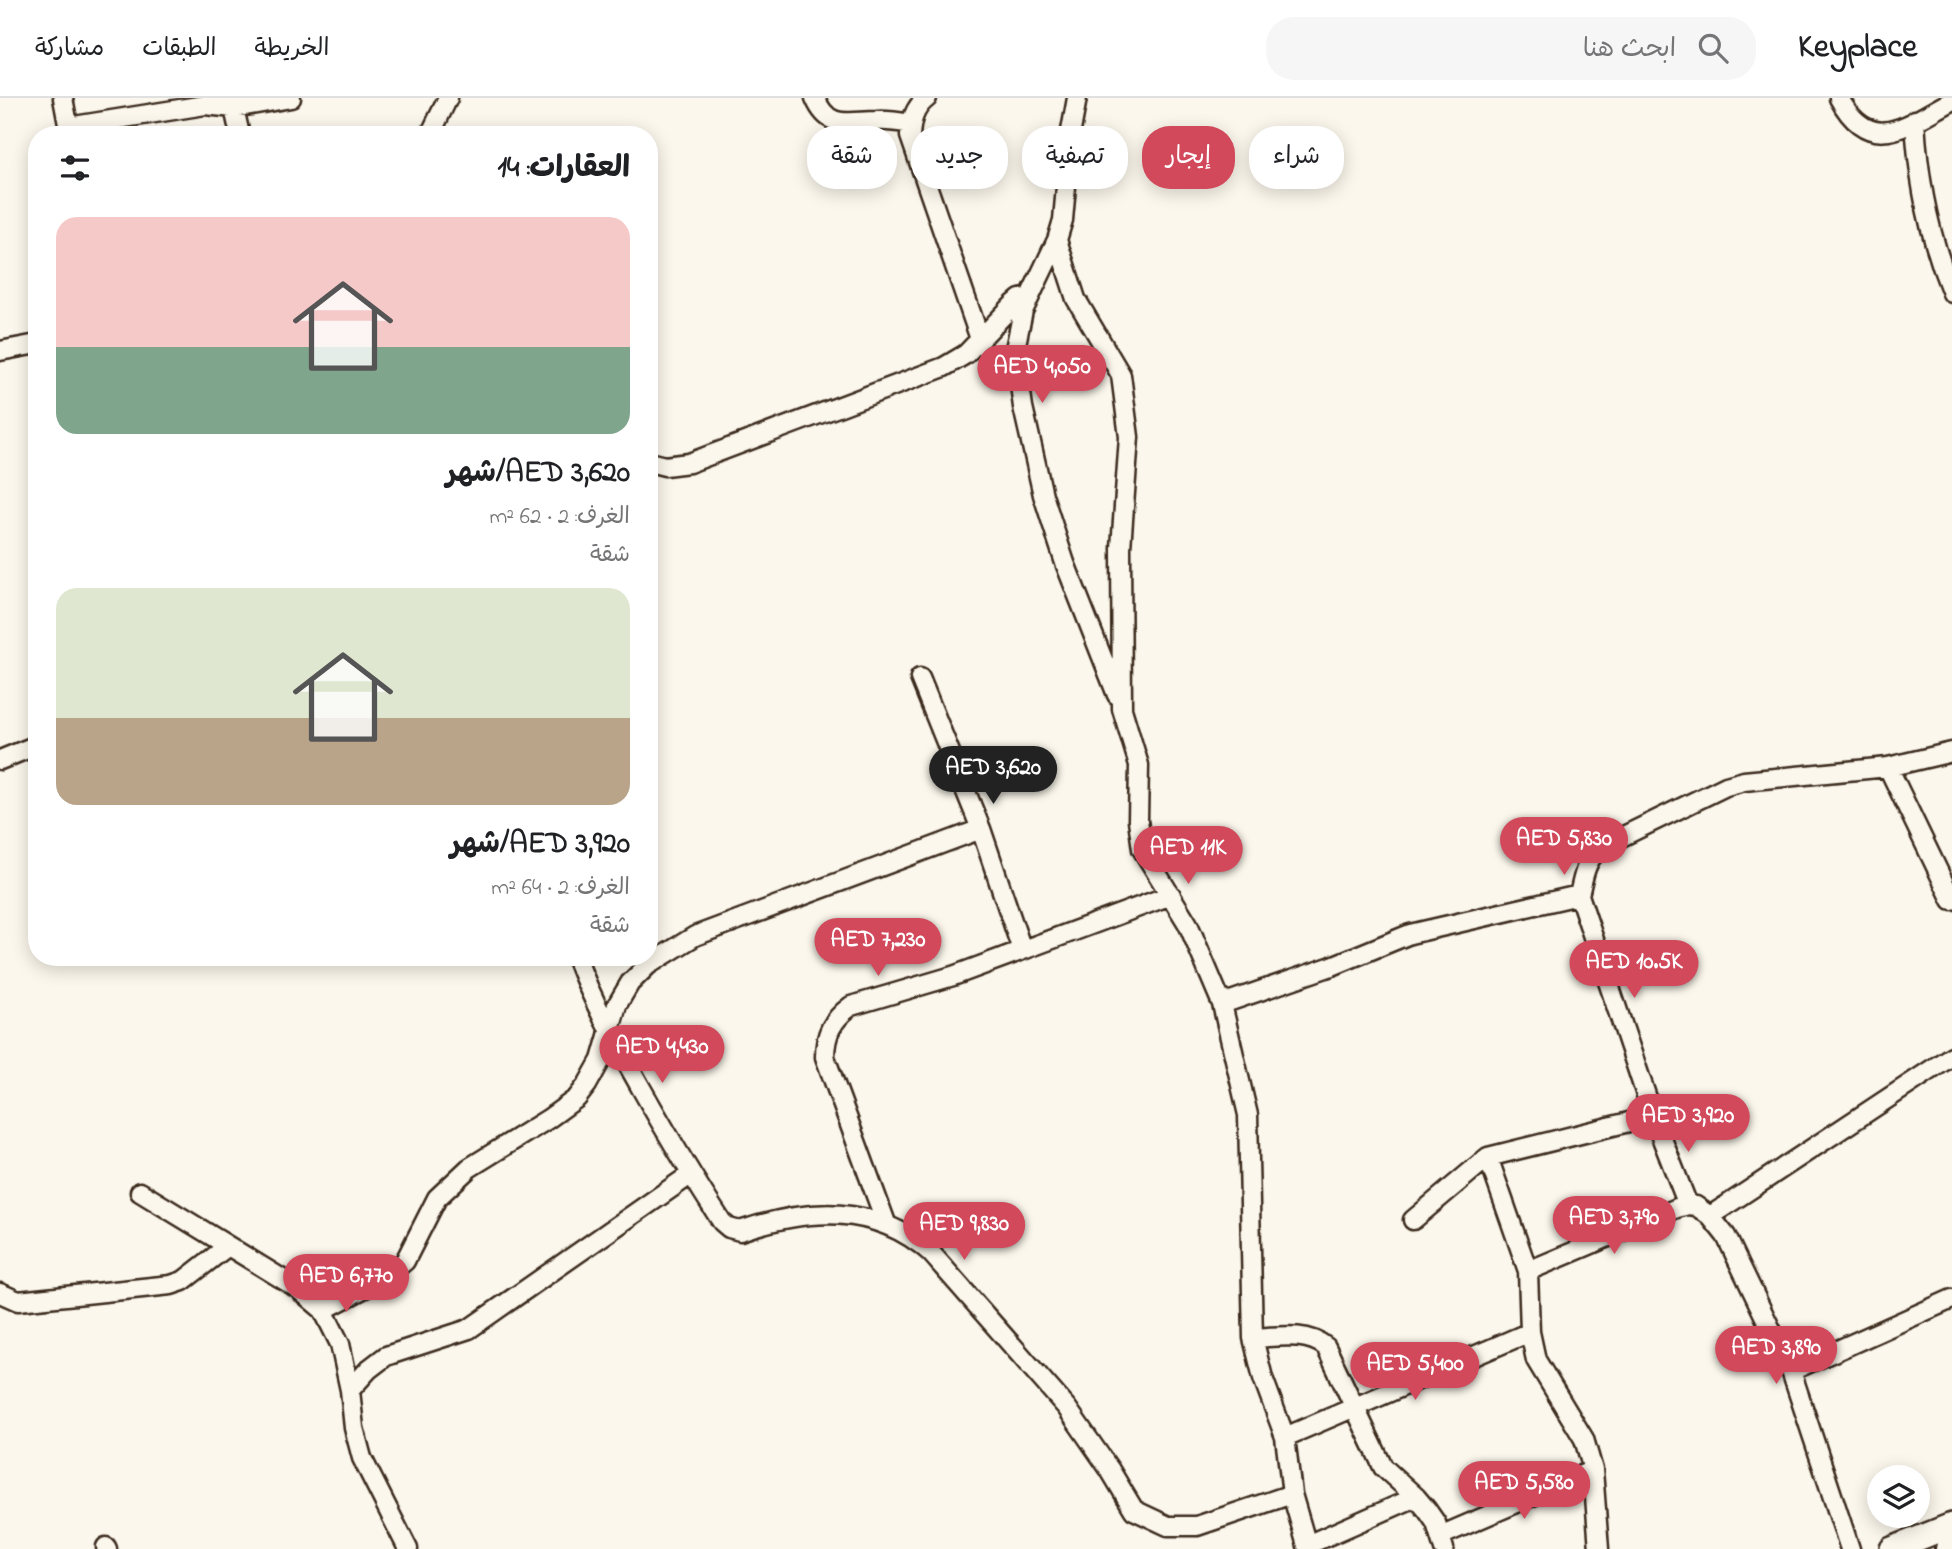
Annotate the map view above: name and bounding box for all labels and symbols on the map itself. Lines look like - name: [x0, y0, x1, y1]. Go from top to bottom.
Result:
- pin: AED 4,050: [962, 345, 1122, 405]
- pin: AED 3,620: [913, 746, 1073, 806]
- pin: AED 5,830: [1484, 818, 1644, 877]
- pin: AED 11K: [1123, 826, 1253, 886]
- pin: AED 7,230: [798, 918, 958, 978]
- pin: AED 10.5K: [1554, 940, 1714, 1000]
- pin: AED 4,430: [582, 1026, 742, 1085]
- pin: AED 3,920: [1608, 1094, 1768, 1154]
- pin: AED 3,790: [1534, 1196, 1694, 1256]
- pin: AED 9,830: [884, 1202, 1044, 1262]
- pin: AED 6,770: [266, 1254, 426, 1314]
- pin: AED 3,890: [1696, 1326, 1856, 1386]
- pin: AED 5,400: [1335, 1342, 1495, 1402]
- pin: AED 5,580: [1444, 1462, 1604, 1521]

